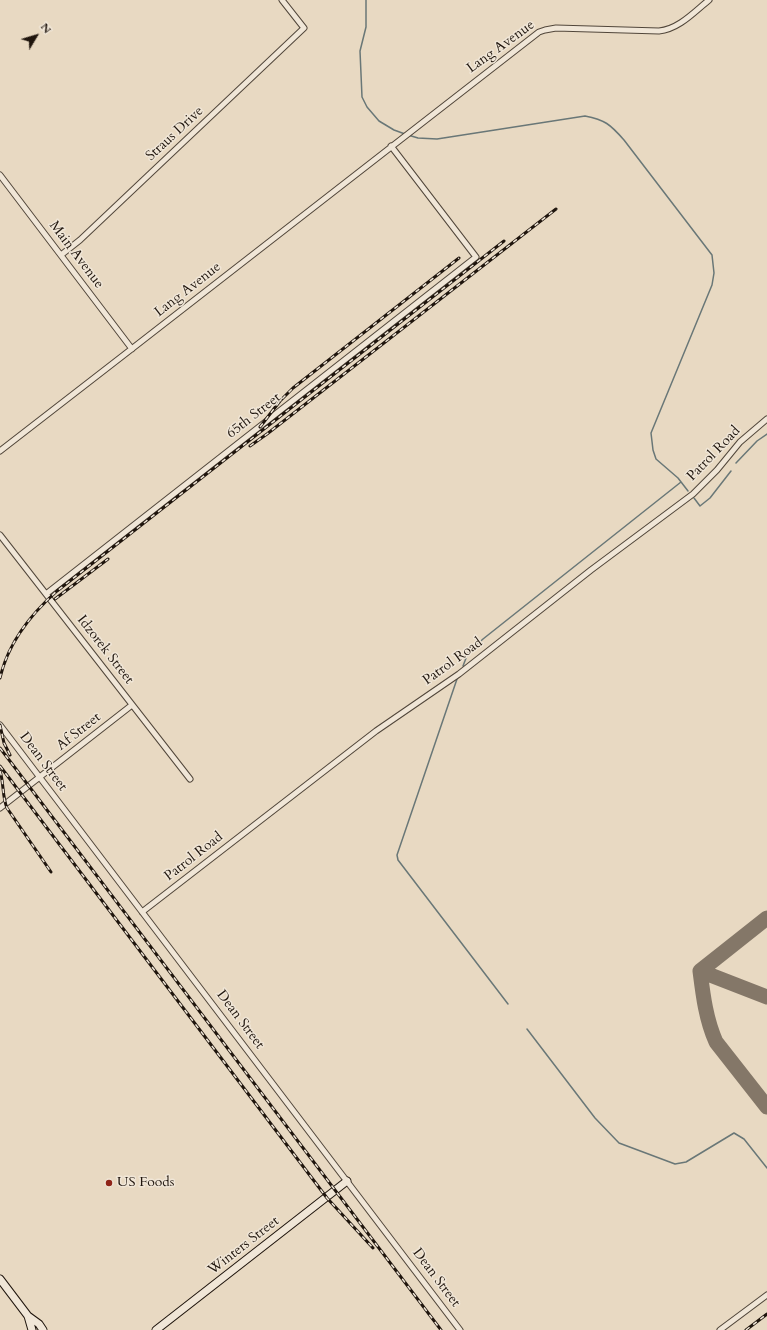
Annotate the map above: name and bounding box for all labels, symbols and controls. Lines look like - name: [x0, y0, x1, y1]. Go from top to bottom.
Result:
- north arrow: [16, 16, 56, 56]
- street label: Lang Avenue: [464, 17, 538, 77]
- text: N: [37, 20, 55, 37]
- street label: Straus Drive: [143, 103, 207, 165]
- street label: Main Avenue: [45, 218, 107, 292]
- street label: Lang Avenue: [152, 259, 224, 321]
- street label: 65th Street: [224, 390, 284, 442]
- street label: Patrol Road: [684, 423, 744, 485]
- street label: Idzorek Street: [73, 612, 137, 688]
- street label: Patrol Road: [420, 635, 486, 689]
- street label: Af Street: [53, 709, 105, 755]
- street label: Dean Street: [15, 729, 71, 795]
- street label: Patrol Road: [161, 829, 227, 885]
- street label: Dean Street: [212, 987, 268, 1053]
- place label: US Foods: [117, 1175, 174, 1191]
- marker: US Foods: [104, 1178, 114, 1188]
- street label: Winters Street: [205, 1213, 283, 1279]
- street label: Dean Street: [408, 1245, 464, 1311]

